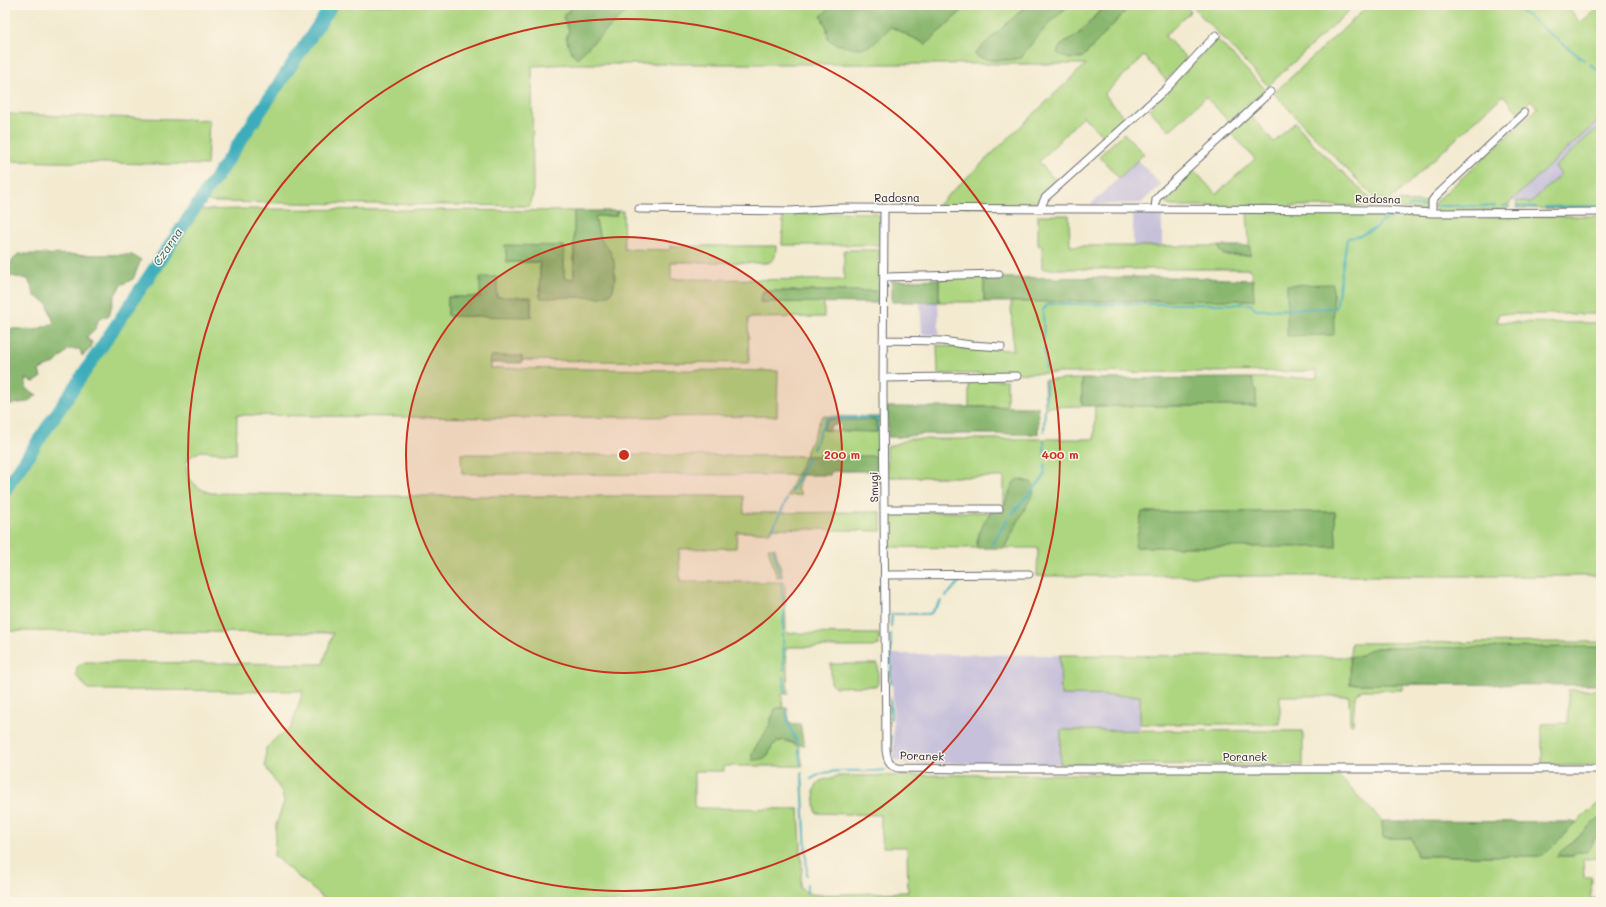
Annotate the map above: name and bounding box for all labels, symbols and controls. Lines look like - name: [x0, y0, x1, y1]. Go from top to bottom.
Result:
- street label: Radosna: [874, 190, 920, 205]
- street label: Radosna: [1355, 191, 1401, 206]
- water label: Czarna: [149, 224, 186, 269]
- text: 200 m: [824, 446, 860, 462]
- text: 400 m: [1042, 446, 1078, 462]
- centre of rings: [617, 448, 631, 462]
- street label: Smugi: [866, 472, 881, 503]
- street label: Poranek: [900, 747, 945, 764]
- street label: Poranek: [1223, 749, 1267, 764]

